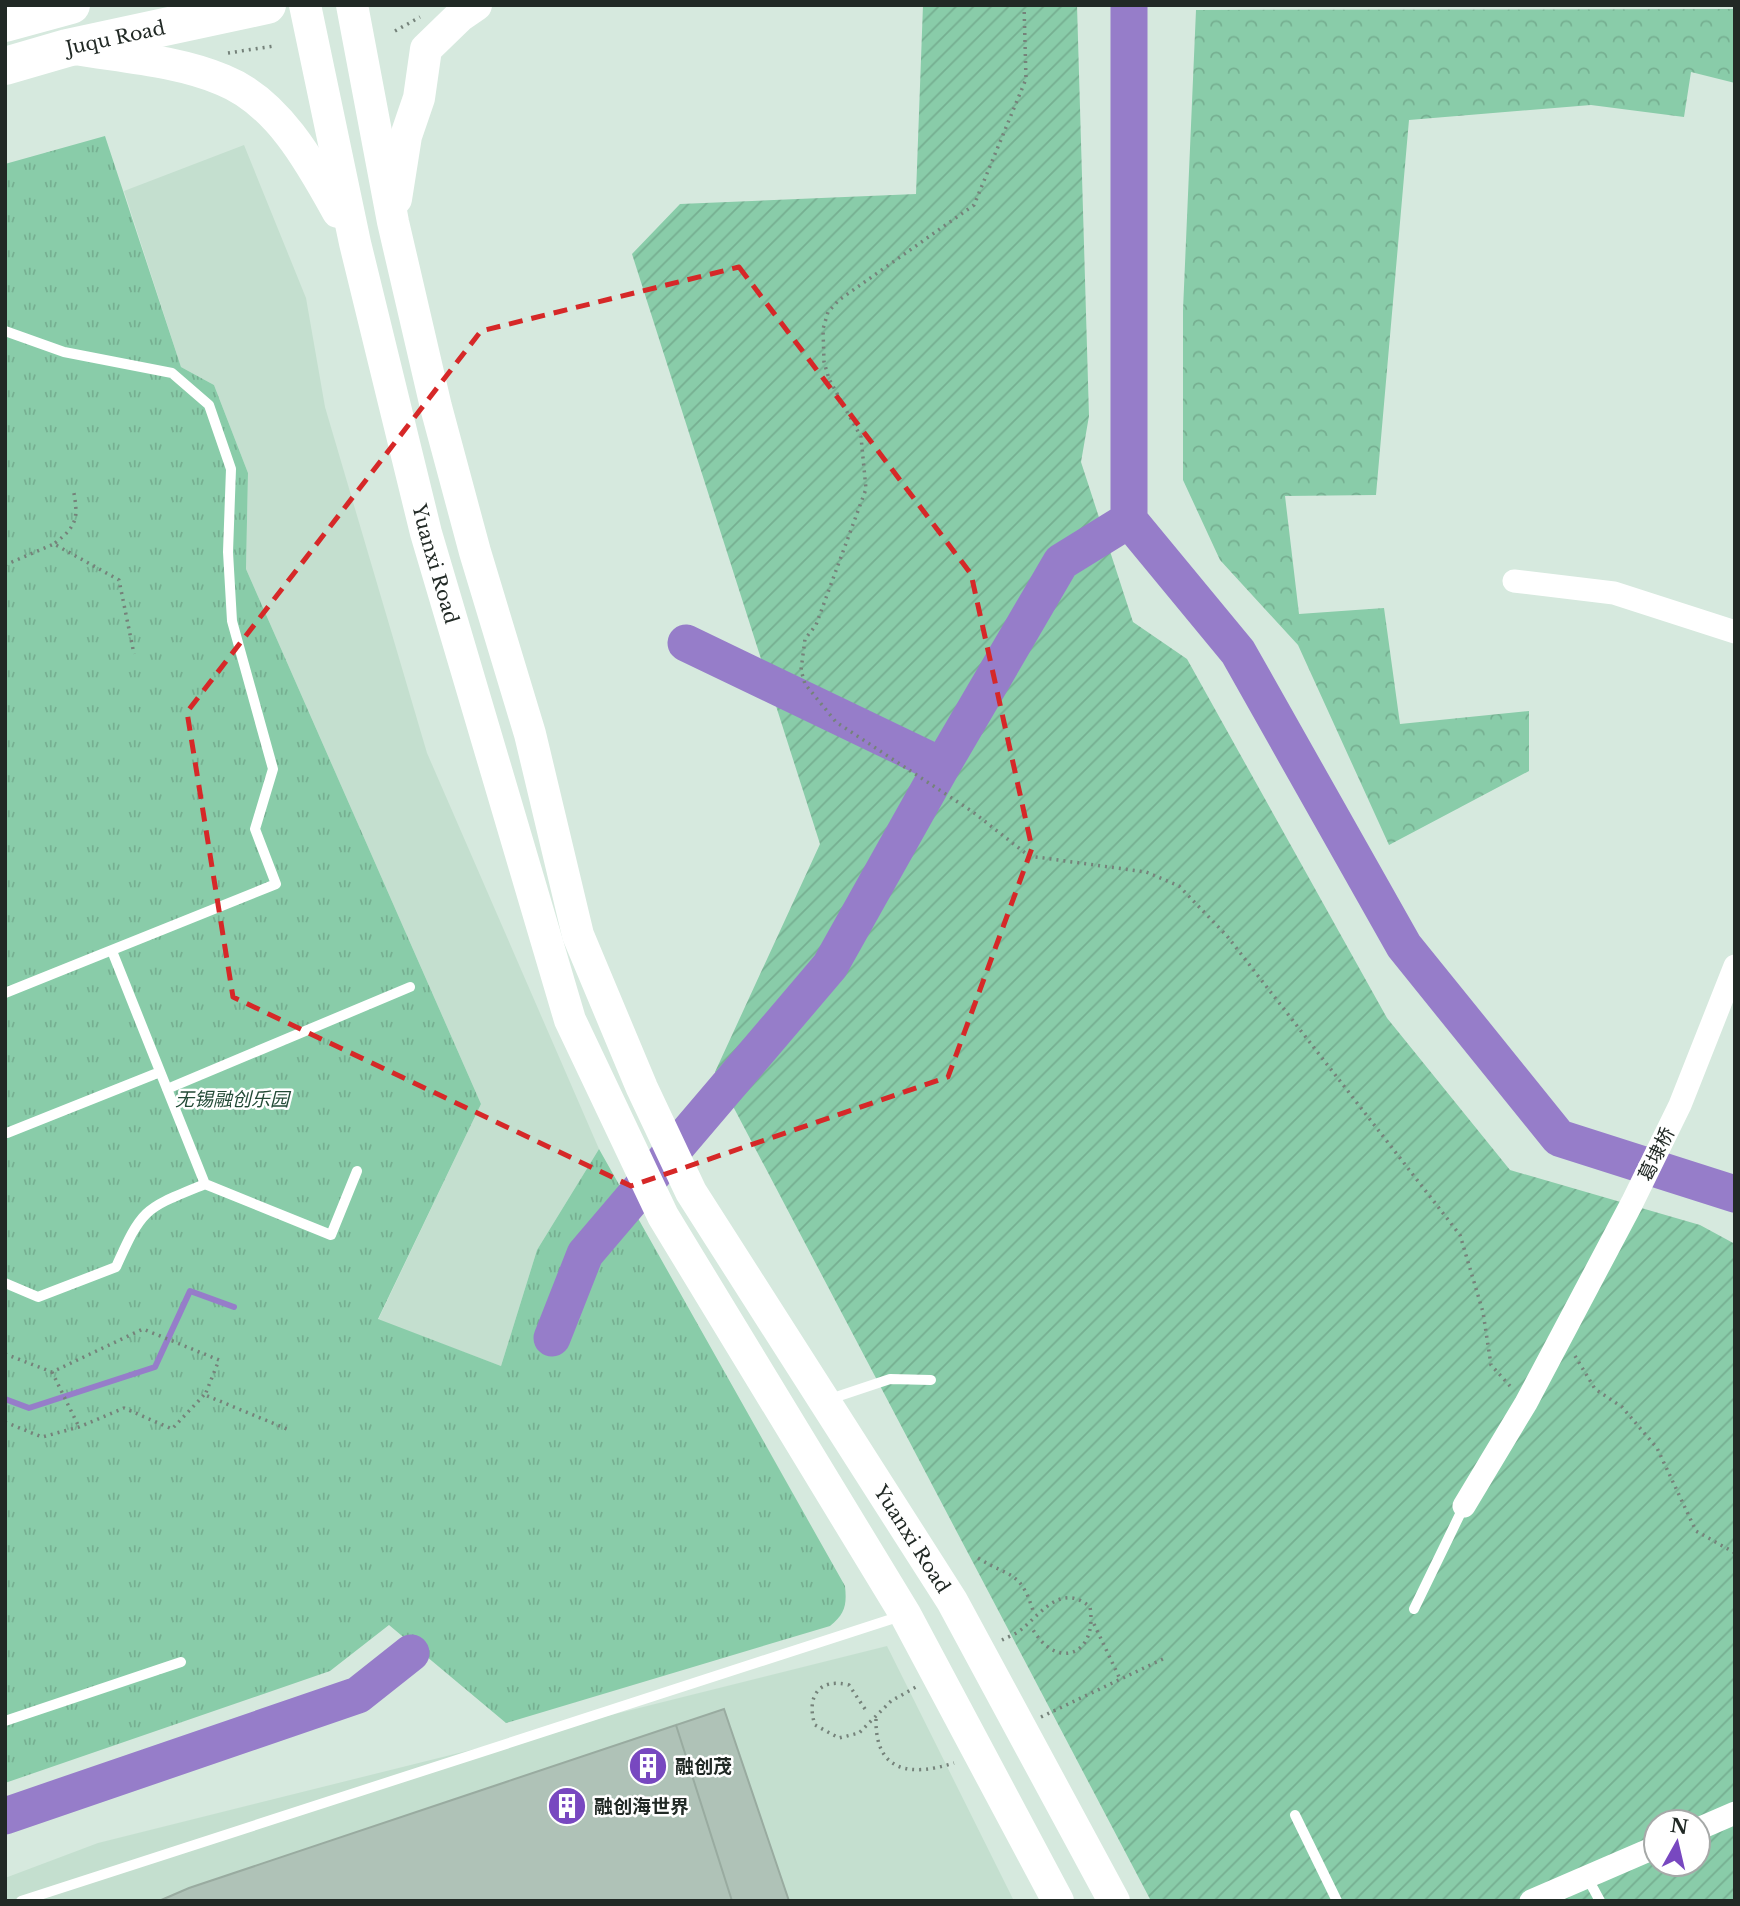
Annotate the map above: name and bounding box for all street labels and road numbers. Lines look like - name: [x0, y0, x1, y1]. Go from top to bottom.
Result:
- street label: Juqu Road: [61, 16, 167, 61]
- street label: Yuanxi Road: [407, 501, 463, 627]
- street label: 葛埭桥: [1634, 1124, 1679, 1185]
- street label: Yuanxi Road: [869, 1480, 955, 1597]

